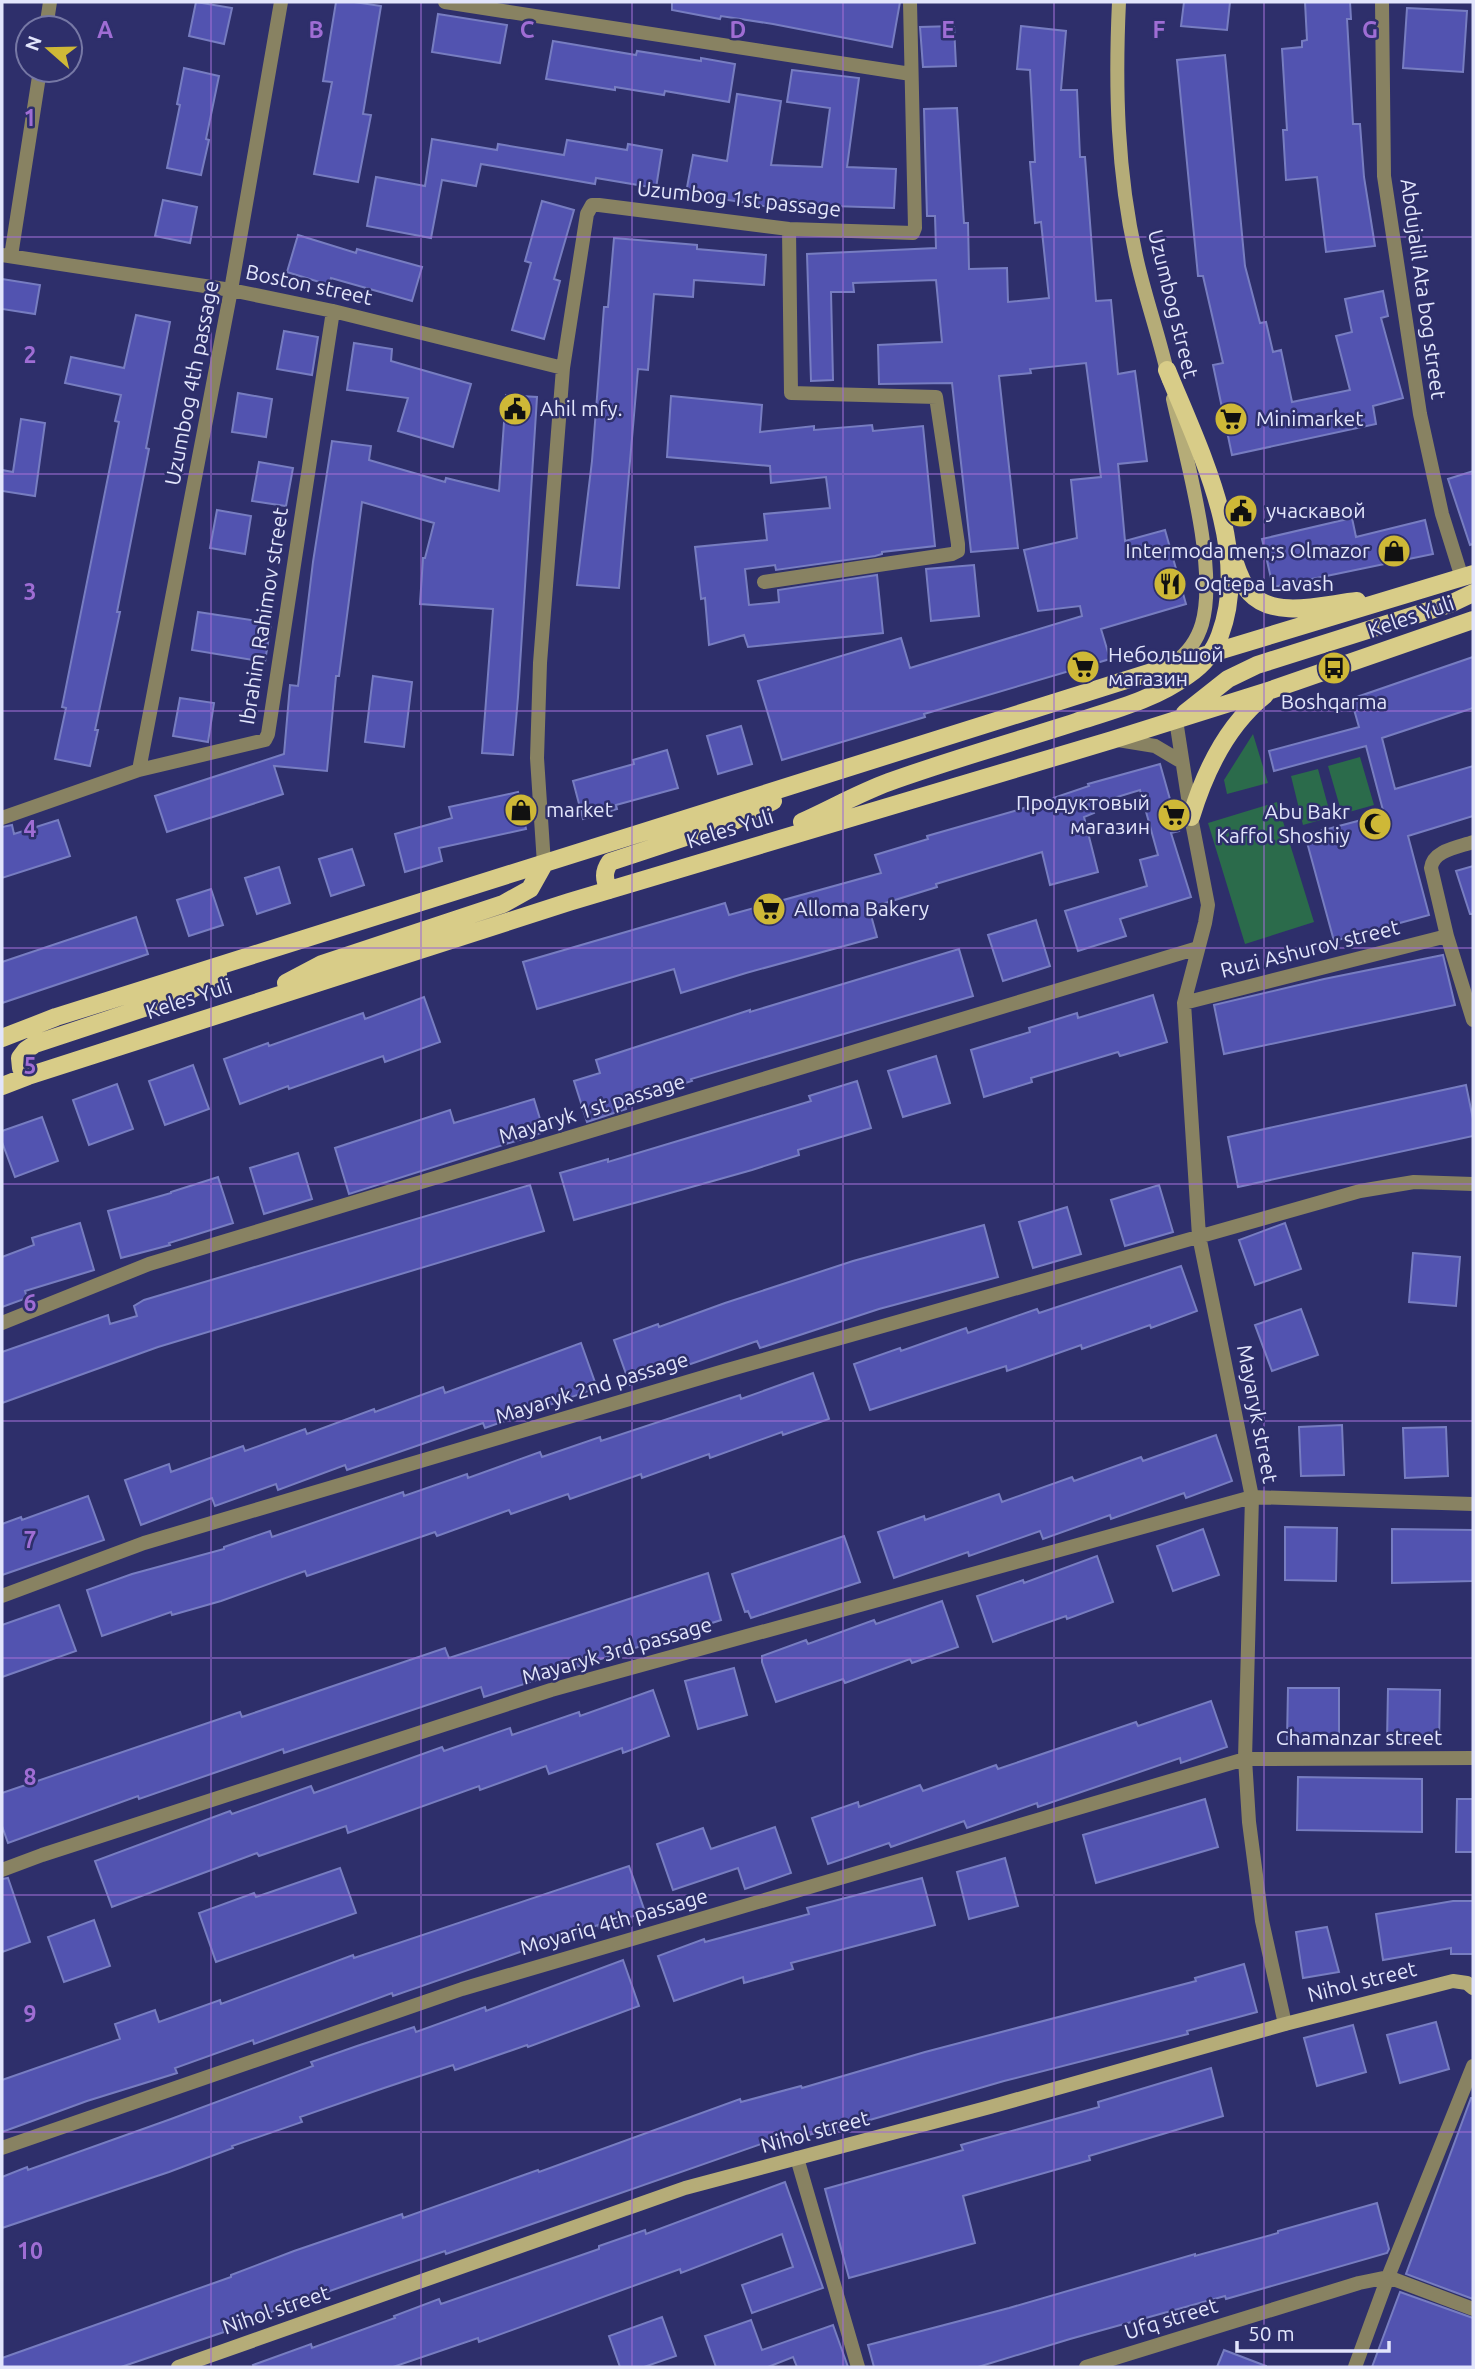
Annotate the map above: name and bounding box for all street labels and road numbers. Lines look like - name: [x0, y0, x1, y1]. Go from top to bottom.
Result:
- street label: Uzumbog 1st passage: [636, 175, 842, 221]
- street label: Abdujalil Ata bog street: [1397, 177, 1451, 401]
- street label: Uzumbog street: [1144, 227, 1204, 380]
- street label: Boston street: [244, 259, 375, 309]
- street label: Uzumbog 4th passage: [159, 278, 223, 487]
- street label: Ibrahim Rahimov street: [234, 506, 292, 726]
- street label: Keles Yuli: [1365, 590, 1457, 642]
- street label: Keles Yuli: [683, 804, 776, 853]
- street label: Ruzi Ashurov street: [1218, 914, 1402, 982]
- street label: Keles Yuli: [142, 973, 235, 1023]
- street label: Mayaryk 1st passage: [496, 1068, 688, 1148]
- street label: Mayaryk street: [1233, 1342, 1283, 1485]
- street label: Mayaryk 2nd passage: [492, 1346, 691, 1428]
- street label: Mayaryk 3rd passage: [519, 1611, 714, 1689]
- street label: Chamanzar street: [1276, 1725, 1442, 1749]
- street label: Moyariq 4th passage: [517, 1883, 710, 1959]
- street label: Nihol street: [1305, 1956, 1419, 2006]
- street label: Nihol street: [758, 2105, 872, 2157]
- street label: Nihol street: [219, 2280, 332, 2339]
- street label: Ufq street: [1121, 2293, 1220, 2344]

